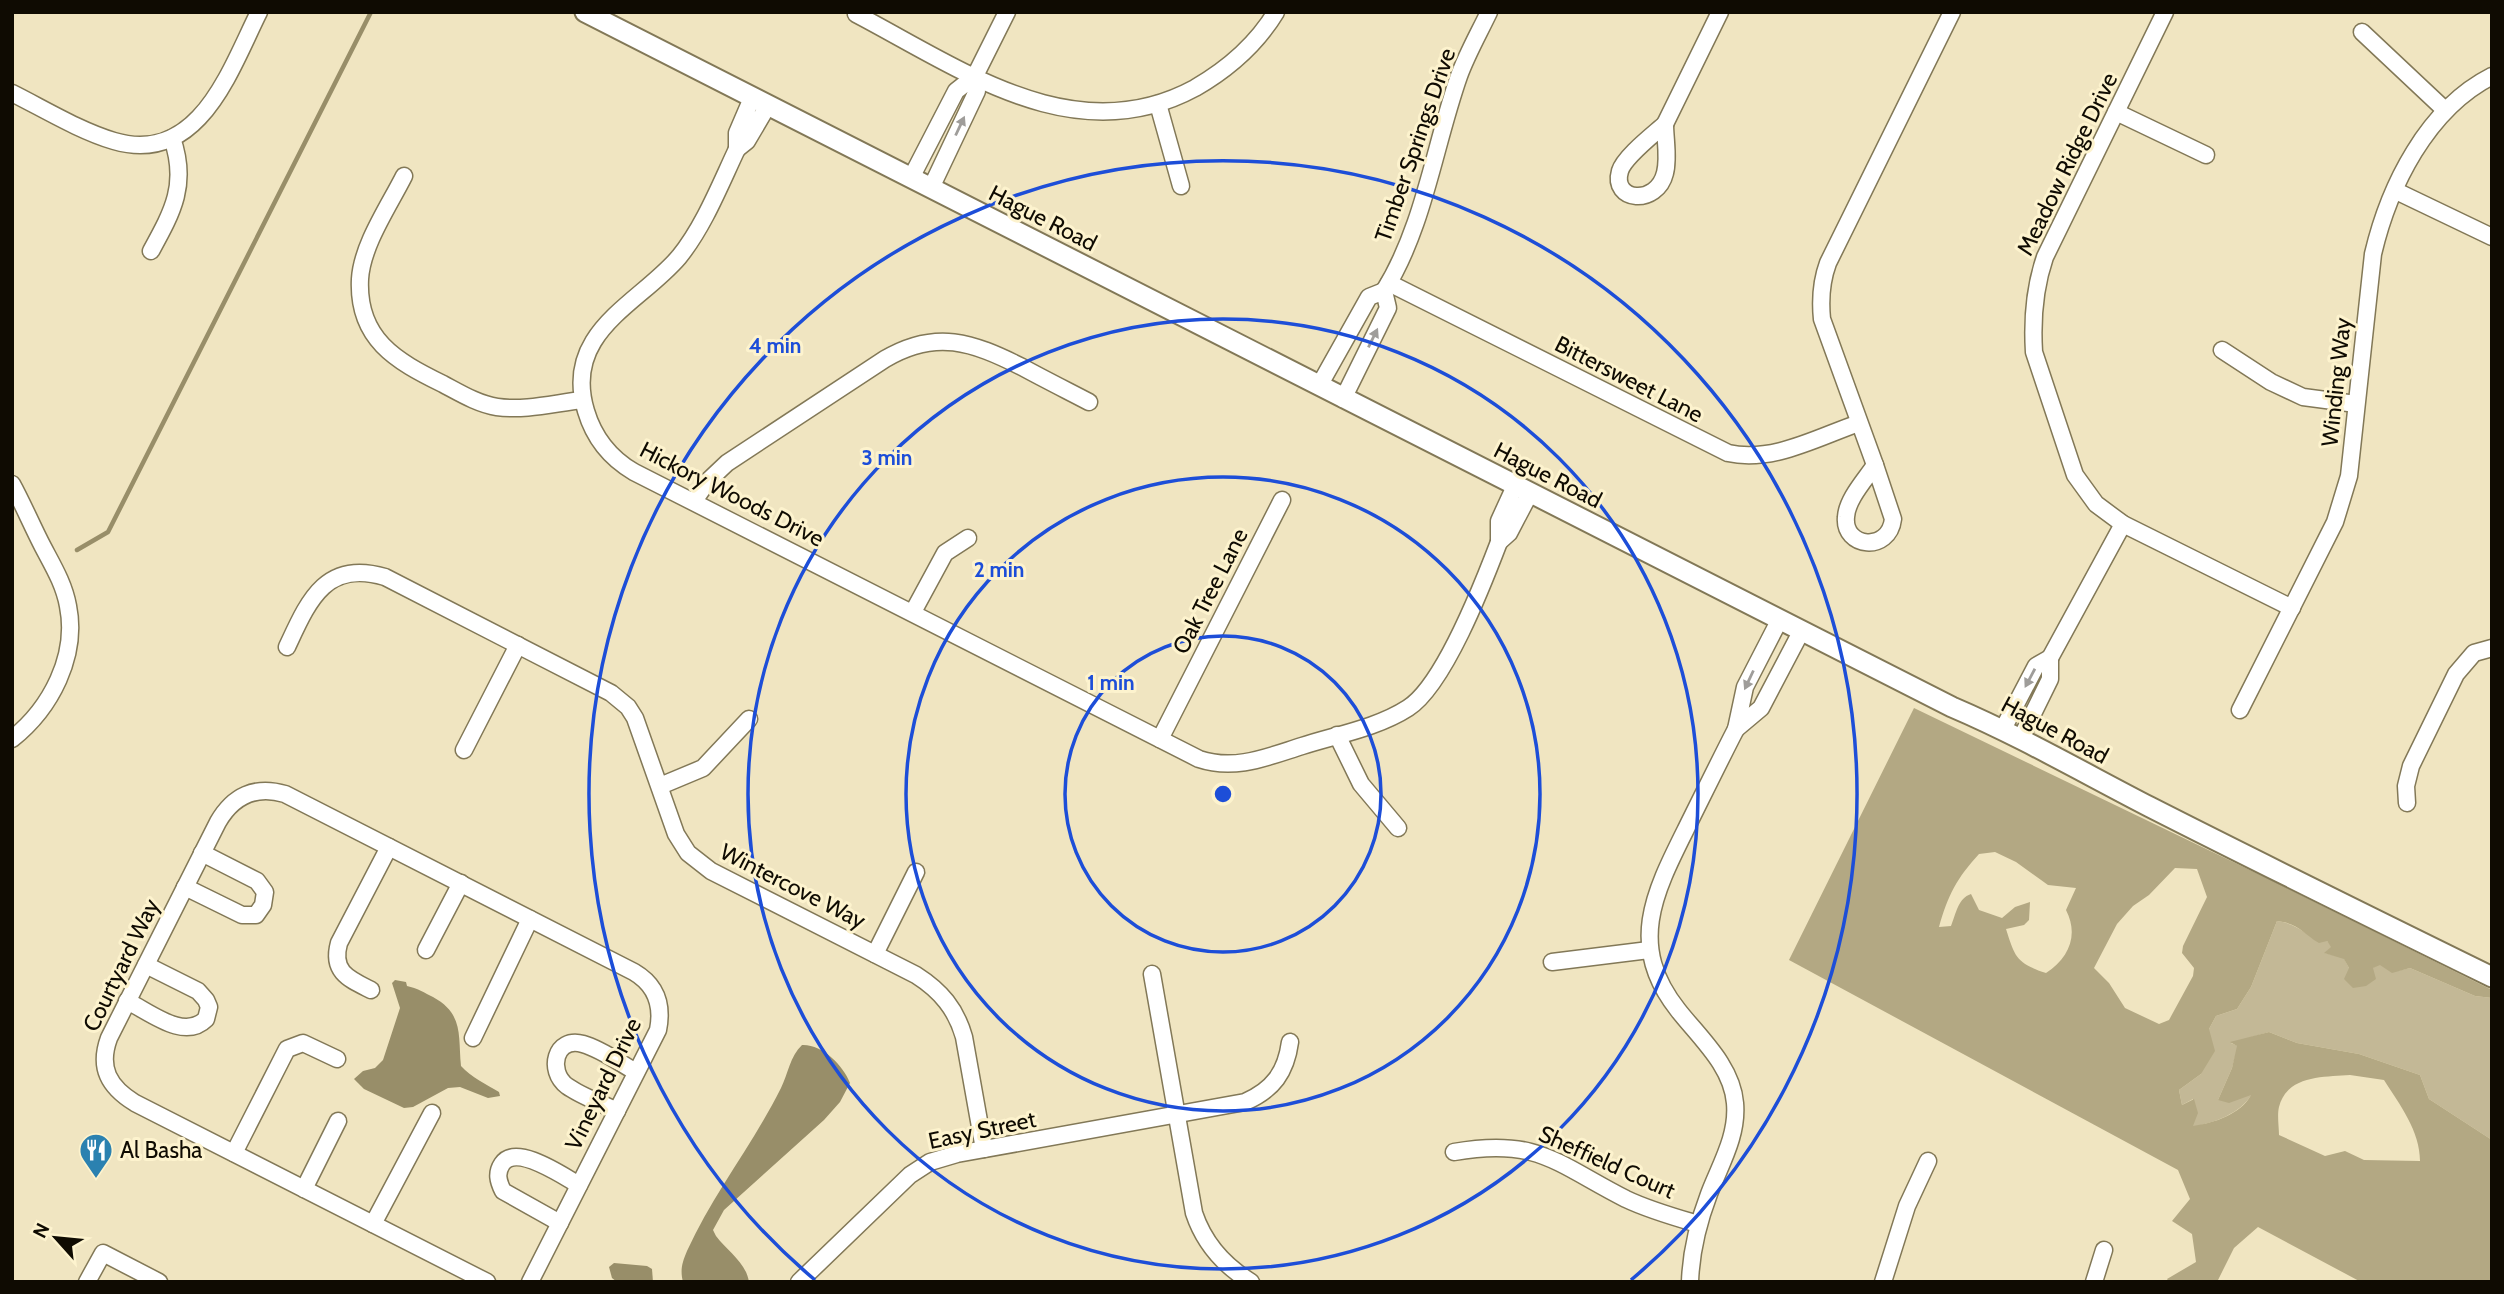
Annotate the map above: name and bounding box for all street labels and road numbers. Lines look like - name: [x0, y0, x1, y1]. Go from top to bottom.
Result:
- street label: Timber Springs Drive: [1369, 44, 1461, 245]
- street label: Meadow Ridge Drive: [2011, 68, 2123, 260]
- street label: Hague Road: [984, 179, 1102, 257]
- street label: Winding Way: [2315, 316, 2357, 448]
- street label: Bittersweet Lane: [1550, 330, 1708, 429]
- street label: Hickory Woods Drive: [635, 435, 829, 553]
- street label: Hague Road: [1489, 436, 1607, 514]
- street label: Oak Tree Lane: [1166, 523, 1254, 658]
- street label: Hague Road: [1997, 690, 2113, 770]
- street label: Wintercove Way: [716, 837, 871, 935]
- street label: Courtyard Way: [77, 894, 165, 1036]
- street label: Vineyard Drive: [559, 1013, 647, 1155]
- street label: Easy Street: [926, 1105, 1039, 1155]
- street label: Sheffield Court: [1535, 1119, 1680, 1205]

